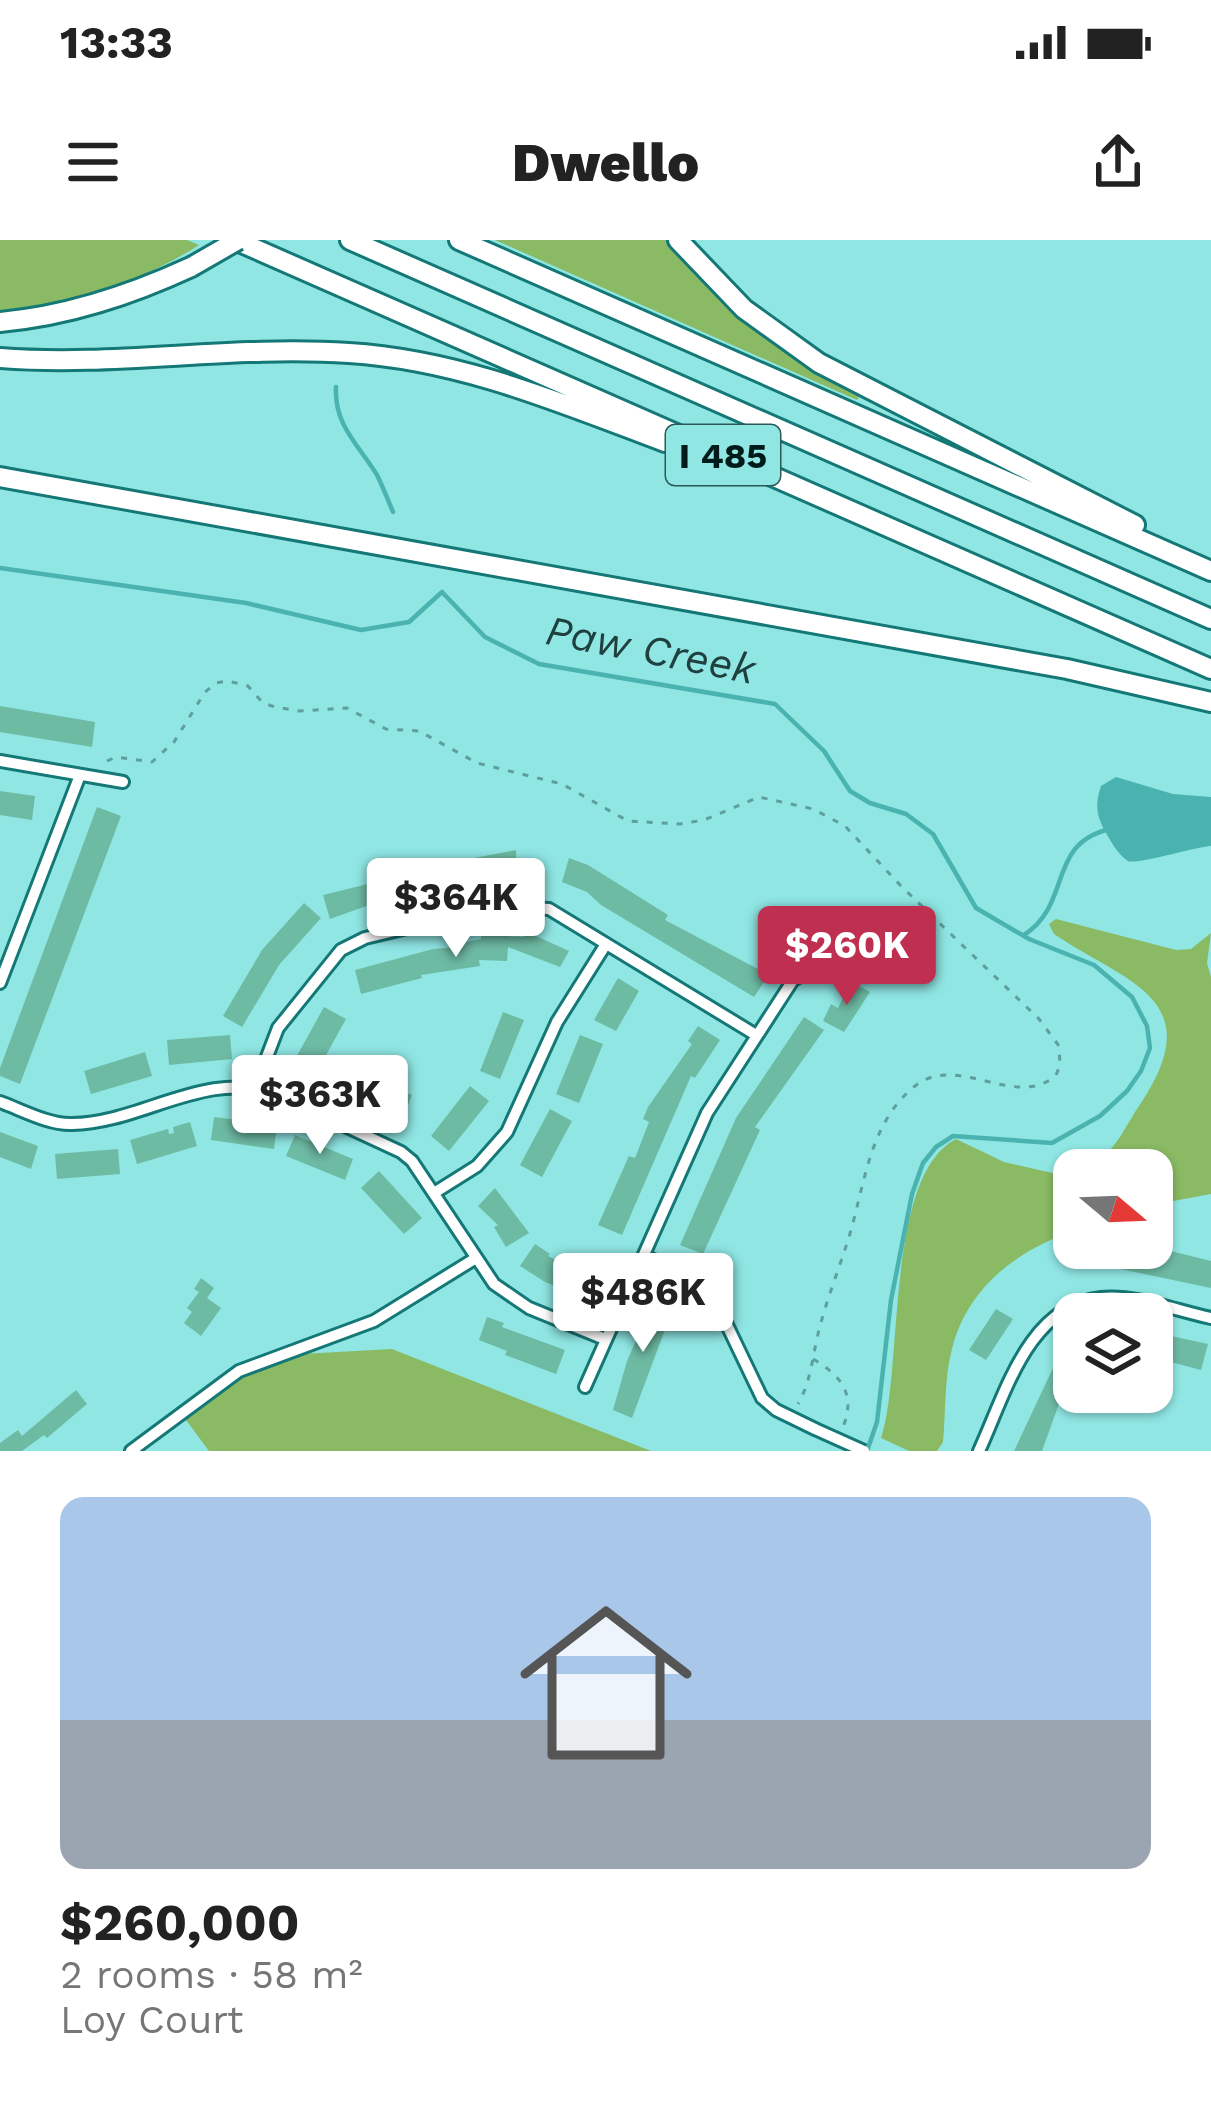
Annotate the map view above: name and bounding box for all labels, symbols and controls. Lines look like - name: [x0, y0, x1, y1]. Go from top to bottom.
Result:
- text: 13:33: [60, 16, 173, 69]
- icon: menu: [60, 129, 126, 195]
- icon: share: [1085, 129, 1151, 195]
- text: Dwello: [512, 131, 699, 194]
- road number: I 485: [666, 425, 780, 485]
- water label: Paw Creek: [542, 605, 761, 694]
- pin: $364K: [372, 858, 540, 960]
- text: $364K: [394, 874, 518, 919]
- pin: $260K: [763, 906, 931, 1008]
- text: $260K: [785, 922, 909, 967]
- pin: $363K: [236, 1055, 404, 1157]
- text: $363K: [259, 1071, 381, 1116]
- north arrow: [1053, 1149, 1173, 1269]
- map controls: [1053, 1149, 1173, 1413]
- pin: $486K: [559, 1253, 727, 1355]
- text: $486K: [580, 1269, 706, 1314]
- button: layers: [1053, 1293, 1173, 1413]
- icon: home: [498, 1575, 714, 1791]
- text: $260,000: [60, 1893, 300, 1952]
- text: 2 rooms · 58 m²: [60, 1952, 363, 1997]
- text: Loy Court: [60, 1997, 243, 2042]

